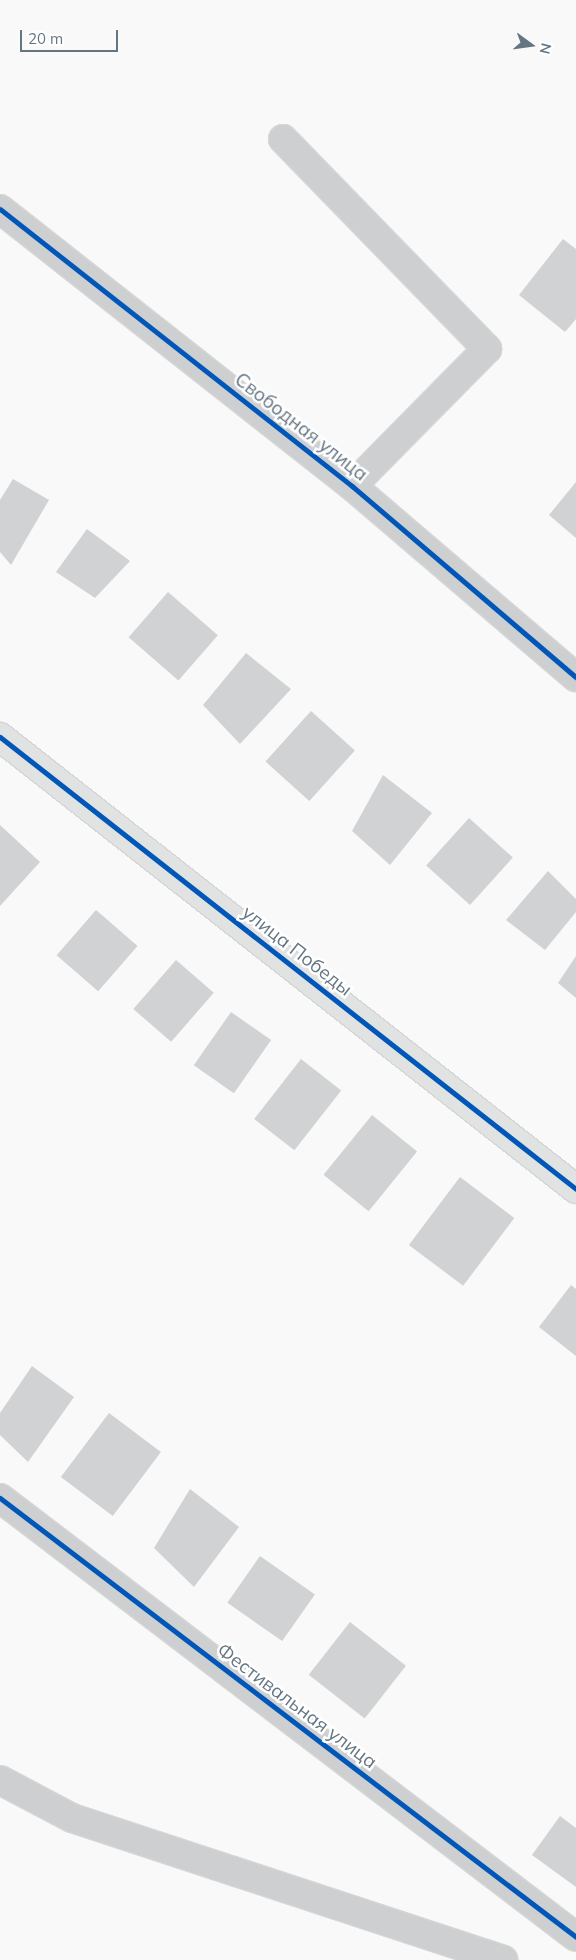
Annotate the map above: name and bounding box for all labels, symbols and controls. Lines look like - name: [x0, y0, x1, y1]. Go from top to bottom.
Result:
- scale bar: [22, 20, 120, 52]
- north arrow: [506, 20, 556, 70]
- text: 20 m: [28, 29, 63, 48]
- text: N: [536, 41, 556, 56]
- street label: Свободная улица: [230, 368, 372, 486]
- street label: улица Победы: [238, 901, 356, 1001]
- street label: Фестивальная улица: [213, 1639, 381, 1773]

